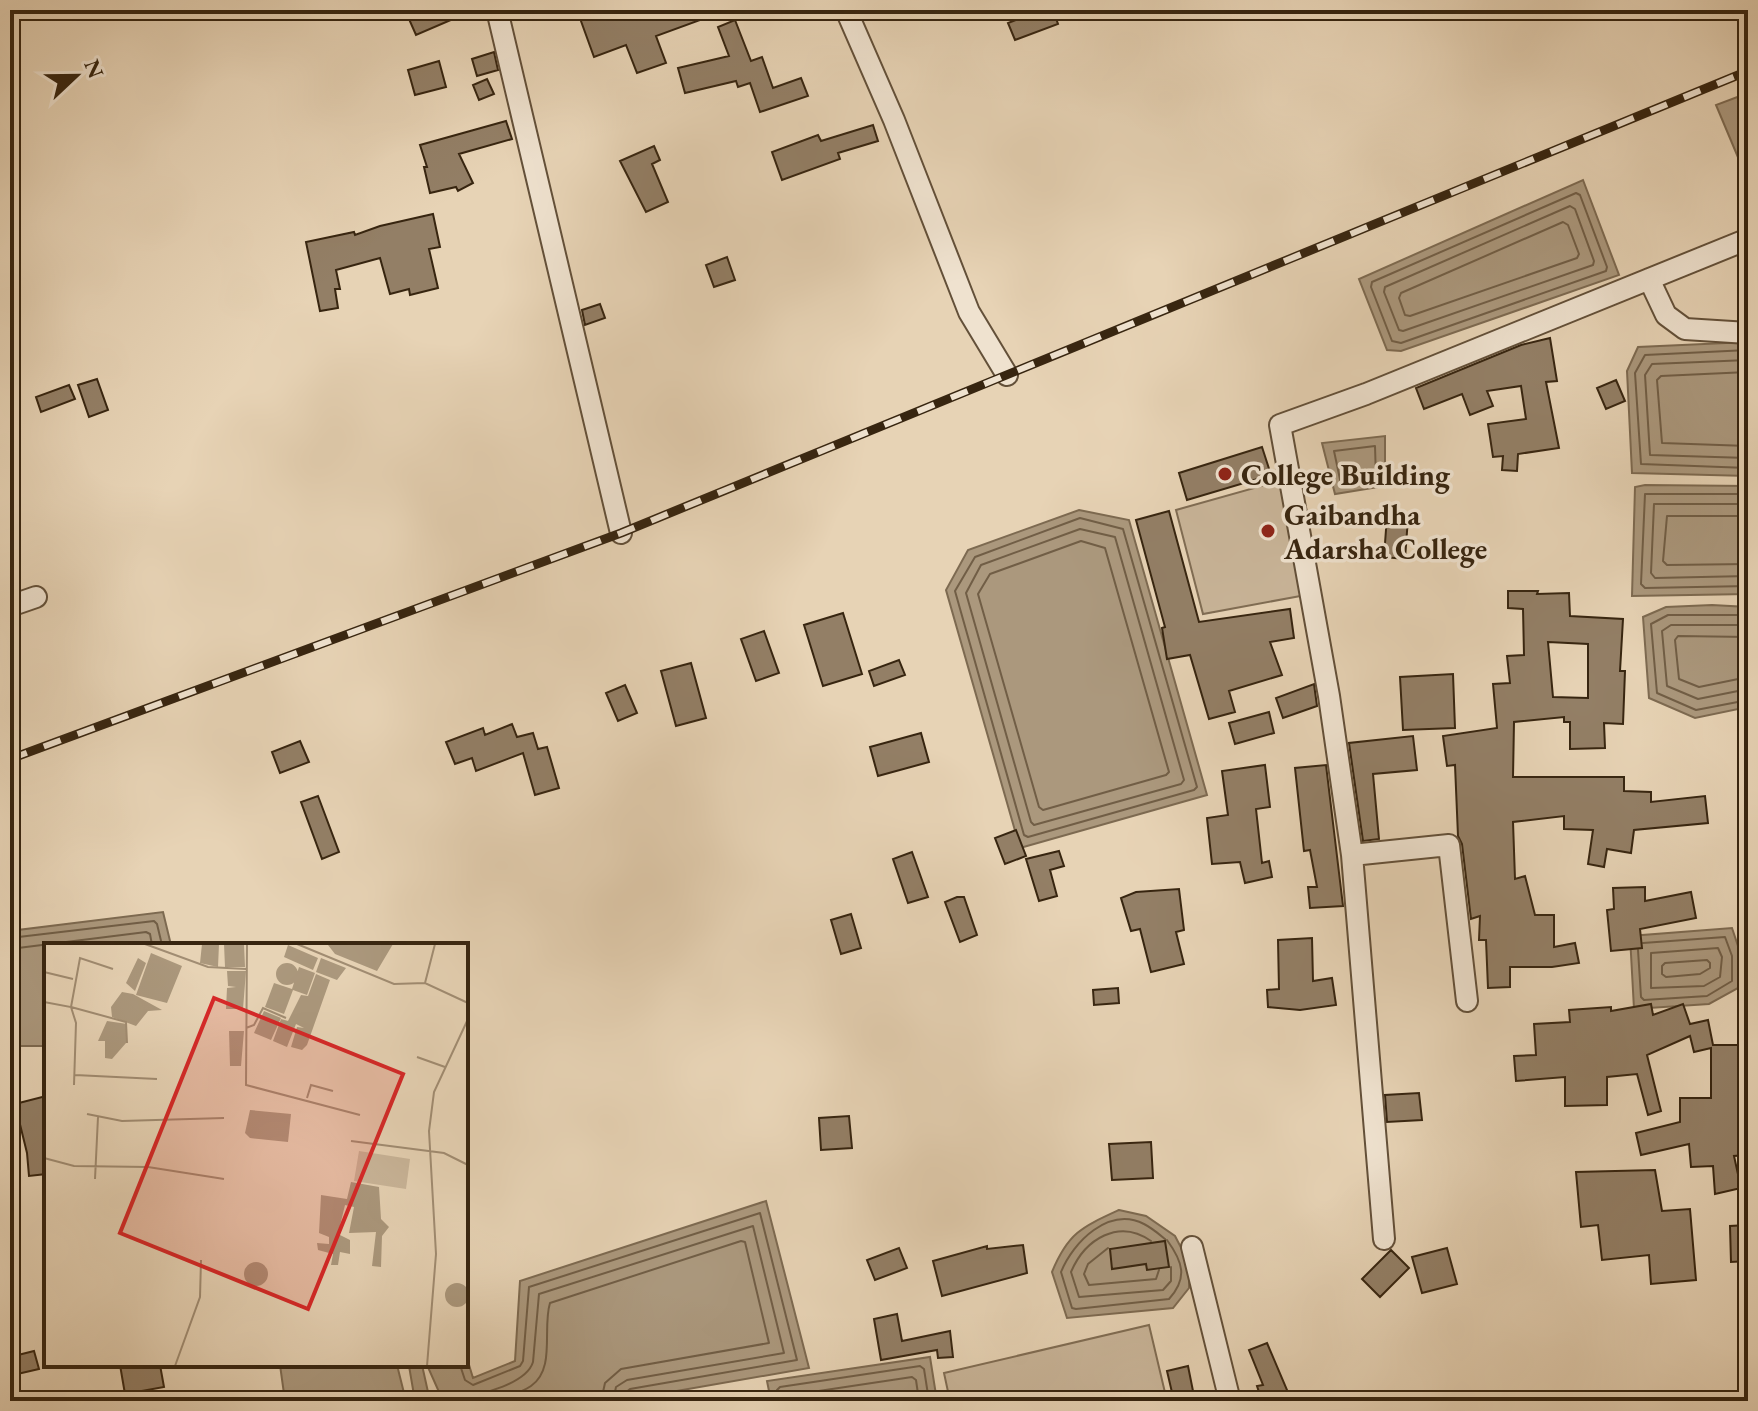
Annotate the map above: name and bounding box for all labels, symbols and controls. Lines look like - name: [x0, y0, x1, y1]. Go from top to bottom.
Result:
- north arrow: [36, 36, 116, 116]
- text: N: [77, 55, 111, 83]
- place label: College Building: [1241, 455, 1451, 494]
- marker: College Building: [1216, 465, 1234, 483]
- place label: Gaibandha Adarsha College: [1283, 495, 1487, 568]
- marker: Gaibandha Adarsha College: [1259, 522, 1277, 540]
- inset map: [44, 943, 468, 1367]

